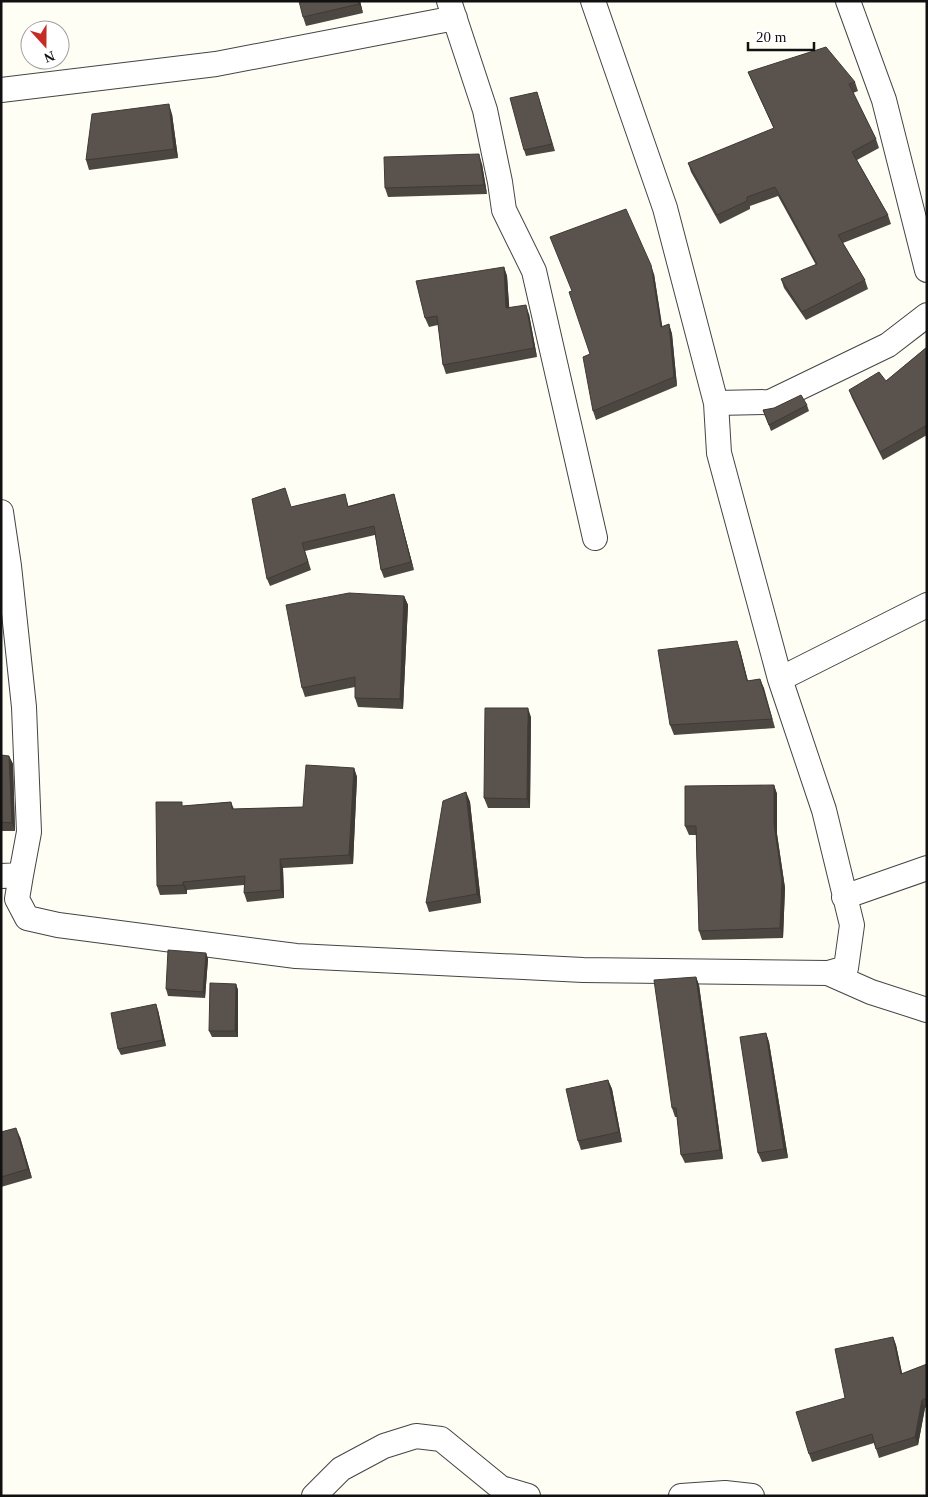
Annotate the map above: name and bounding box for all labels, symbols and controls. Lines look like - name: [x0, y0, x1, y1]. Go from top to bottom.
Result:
- north arrow: [20, 20, 70, 70]
- scale bar: [748, 20, 814, 52]
- text: 20 m: [756, 29, 787, 45]
- text: N: [42, 48, 57, 65]

